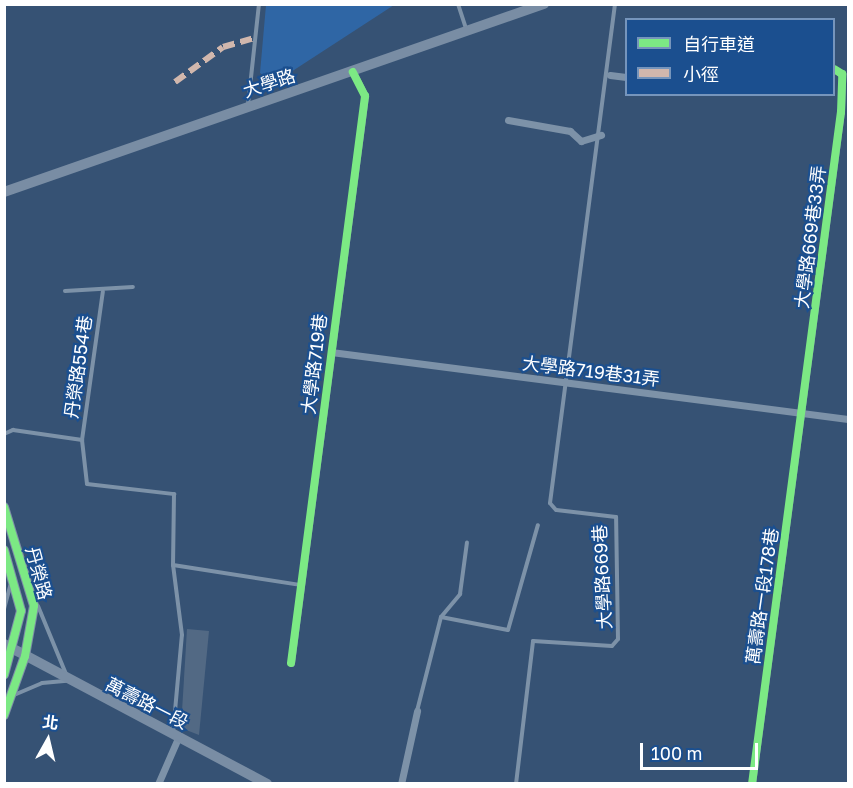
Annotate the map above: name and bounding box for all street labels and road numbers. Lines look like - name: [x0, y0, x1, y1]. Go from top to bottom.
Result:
- street label: 大學路: [240, 64, 298, 102]
- street label: 大學路669巷33弄: [791, 164, 829, 310]
- street label: 大學路719巷: [297, 312, 331, 416]
- street label: 丹榮路554巷: [60, 314, 96, 420]
- street label: 大學路719巷31弄: [521, 352, 661, 390]
- street label: 大學路669巷: [588, 524, 616, 630]
- street label: 萬壽路一段178巷: [742, 527, 782, 665]
- street label: 丹榮路: [22, 544, 56, 602]
- street label: 萬壽路一段: [102, 673, 192, 733]

